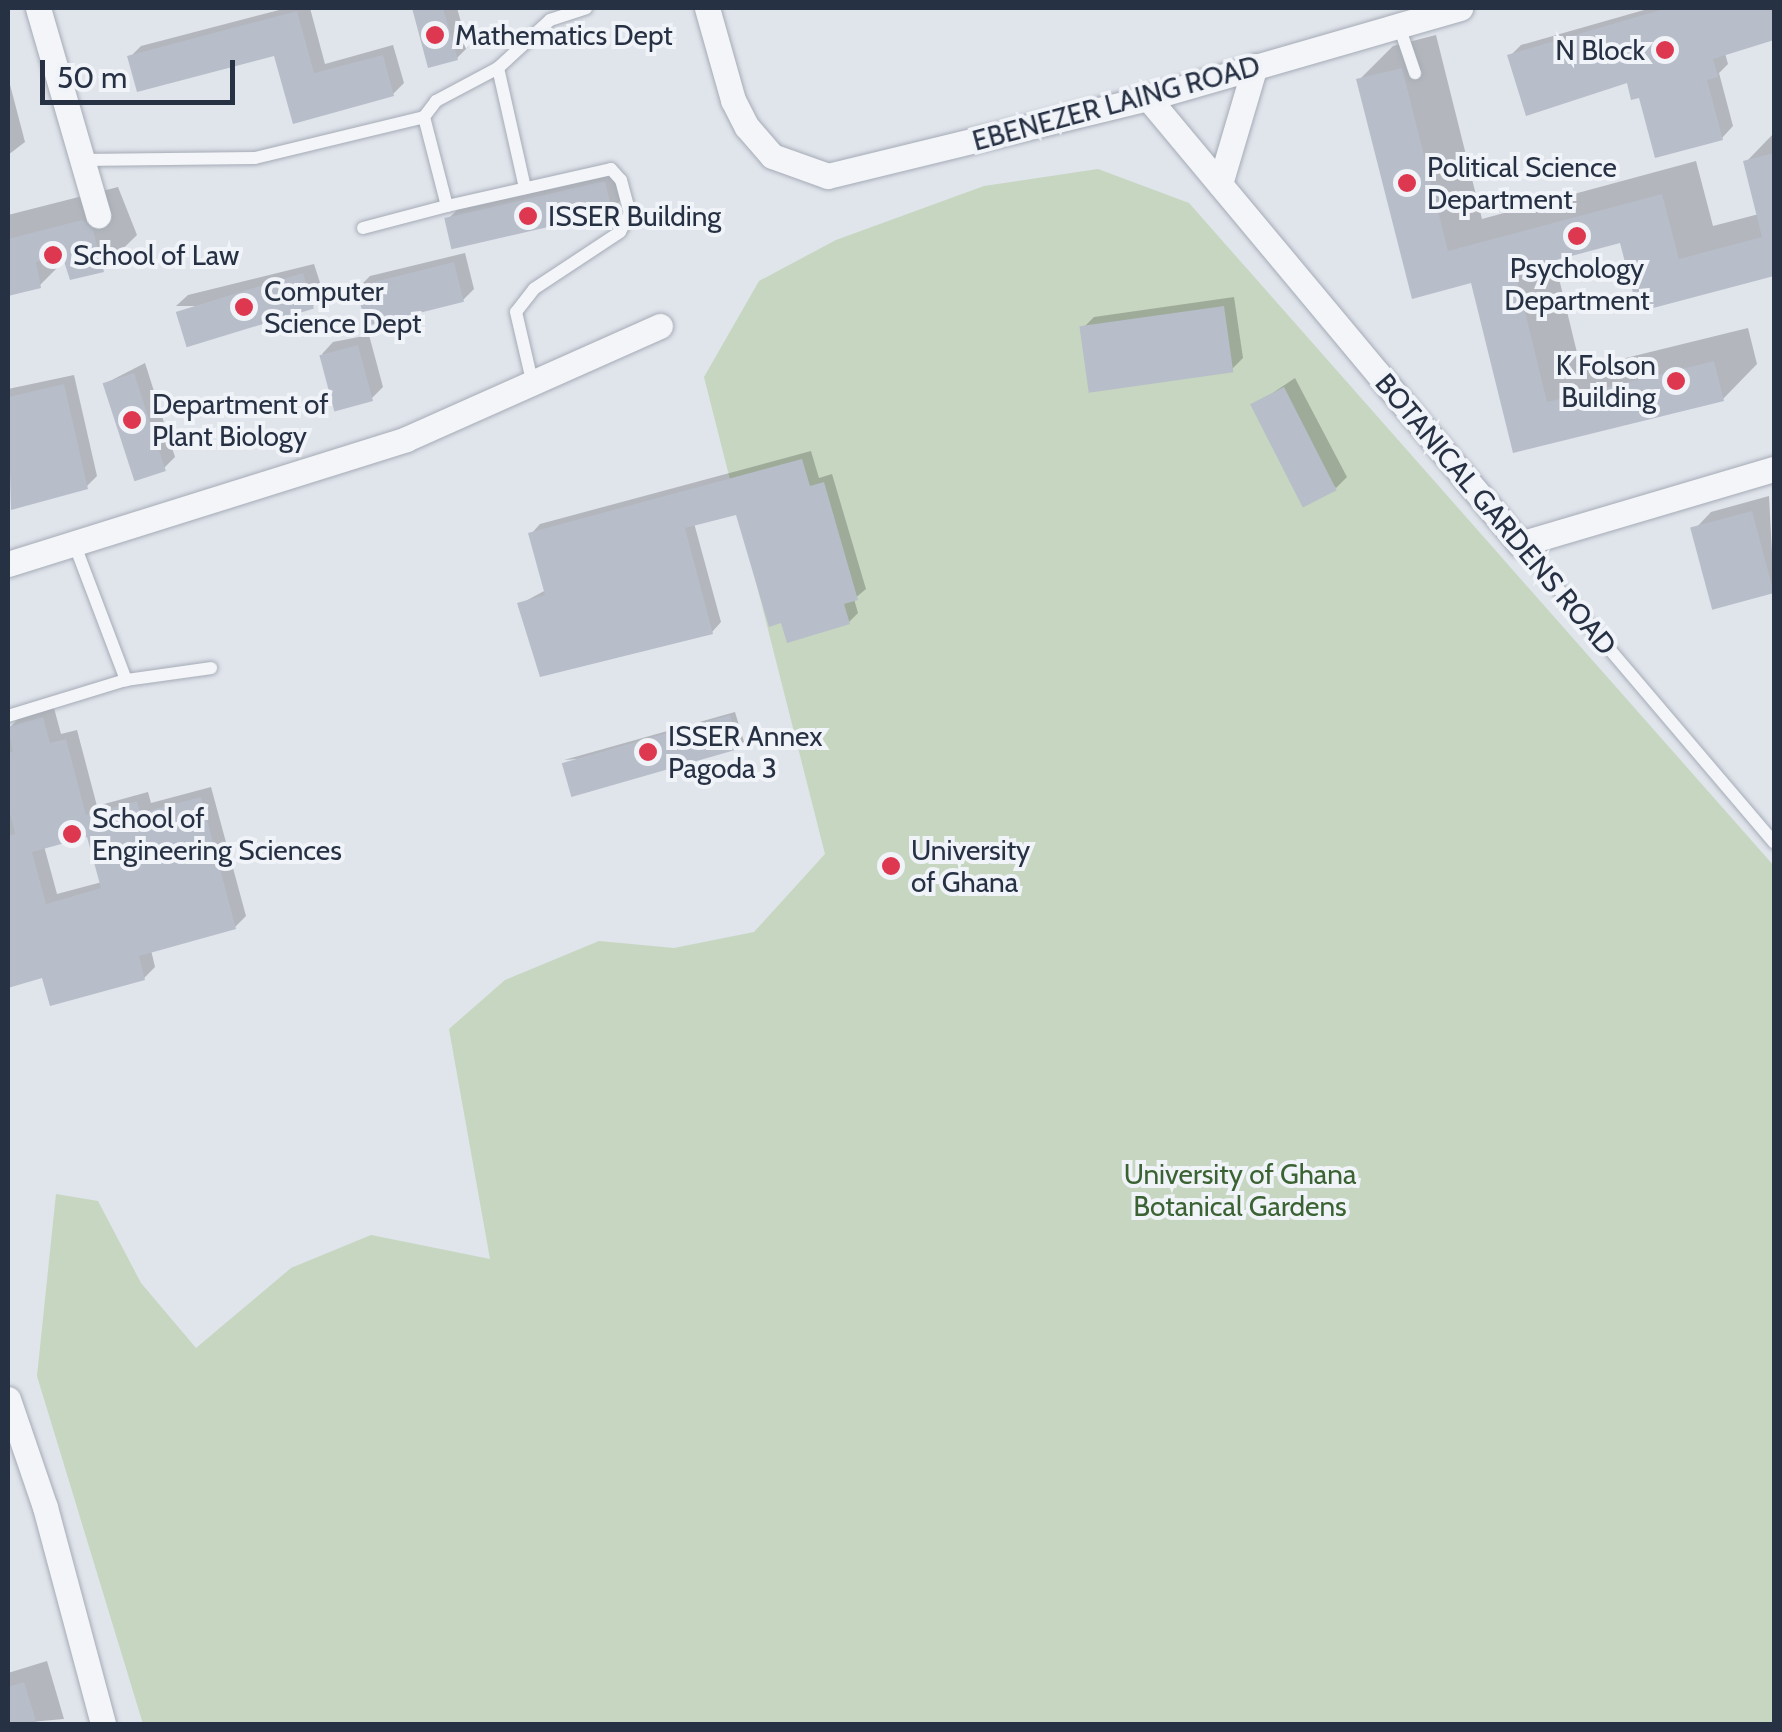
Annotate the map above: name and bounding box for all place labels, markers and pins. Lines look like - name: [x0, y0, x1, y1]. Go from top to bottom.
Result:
- place label: Mathematics Dept: [455, 18, 673, 52]
- marker: Mathematics Dept: [424, 24, 446, 46]
- place label: N Block: [1555, 33, 1645, 67]
- marker: N Block: [1654, 39, 1676, 61]
- place label: Political Science Department: [1427, 150, 1617, 216]
- marker: Political Science Department: [1396, 172, 1418, 194]
- place label: ISSER Building: [548, 199, 721, 233]
- marker: ISSER Building: [517, 205, 539, 227]
- marker: Psychology Department: [1566, 225, 1588, 247]
- place label: School of Law: [73, 238, 239, 272]
- marker: School of Law: [42, 244, 64, 266]
- place label: Psychology Department: [1504, 251, 1650, 317]
- place label: Computer Science Dept: [264, 274, 421, 340]
- marker: Computer Science Dept: [233, 296, 255, 318]
- place label: K Folson Building: [1556, 348, 1656, 414]
- marker: K Folson Building: [1665, 370, 1687, 392]
- place label: Department of Plant Biology: [152, 387, 328, 453]
- marker: Department of Plant Biology: [121, 409, 143, 431]
- place label: ISSER Annex Pagoda 3: [668, 719, 823, 785]
- marker: ISSER Annex Pagoda 3: [637, 741, 659, 763]
- place label: School of Engineering Sciences: [92, 801, 342, 867]
- marker: School of Engineering Sciences: [61, 823, 83, 845]
- place label: University of Ghana: [911, 833, 1030, 899]
- marker: University of Ghana: [880, 855, 902, 877]

